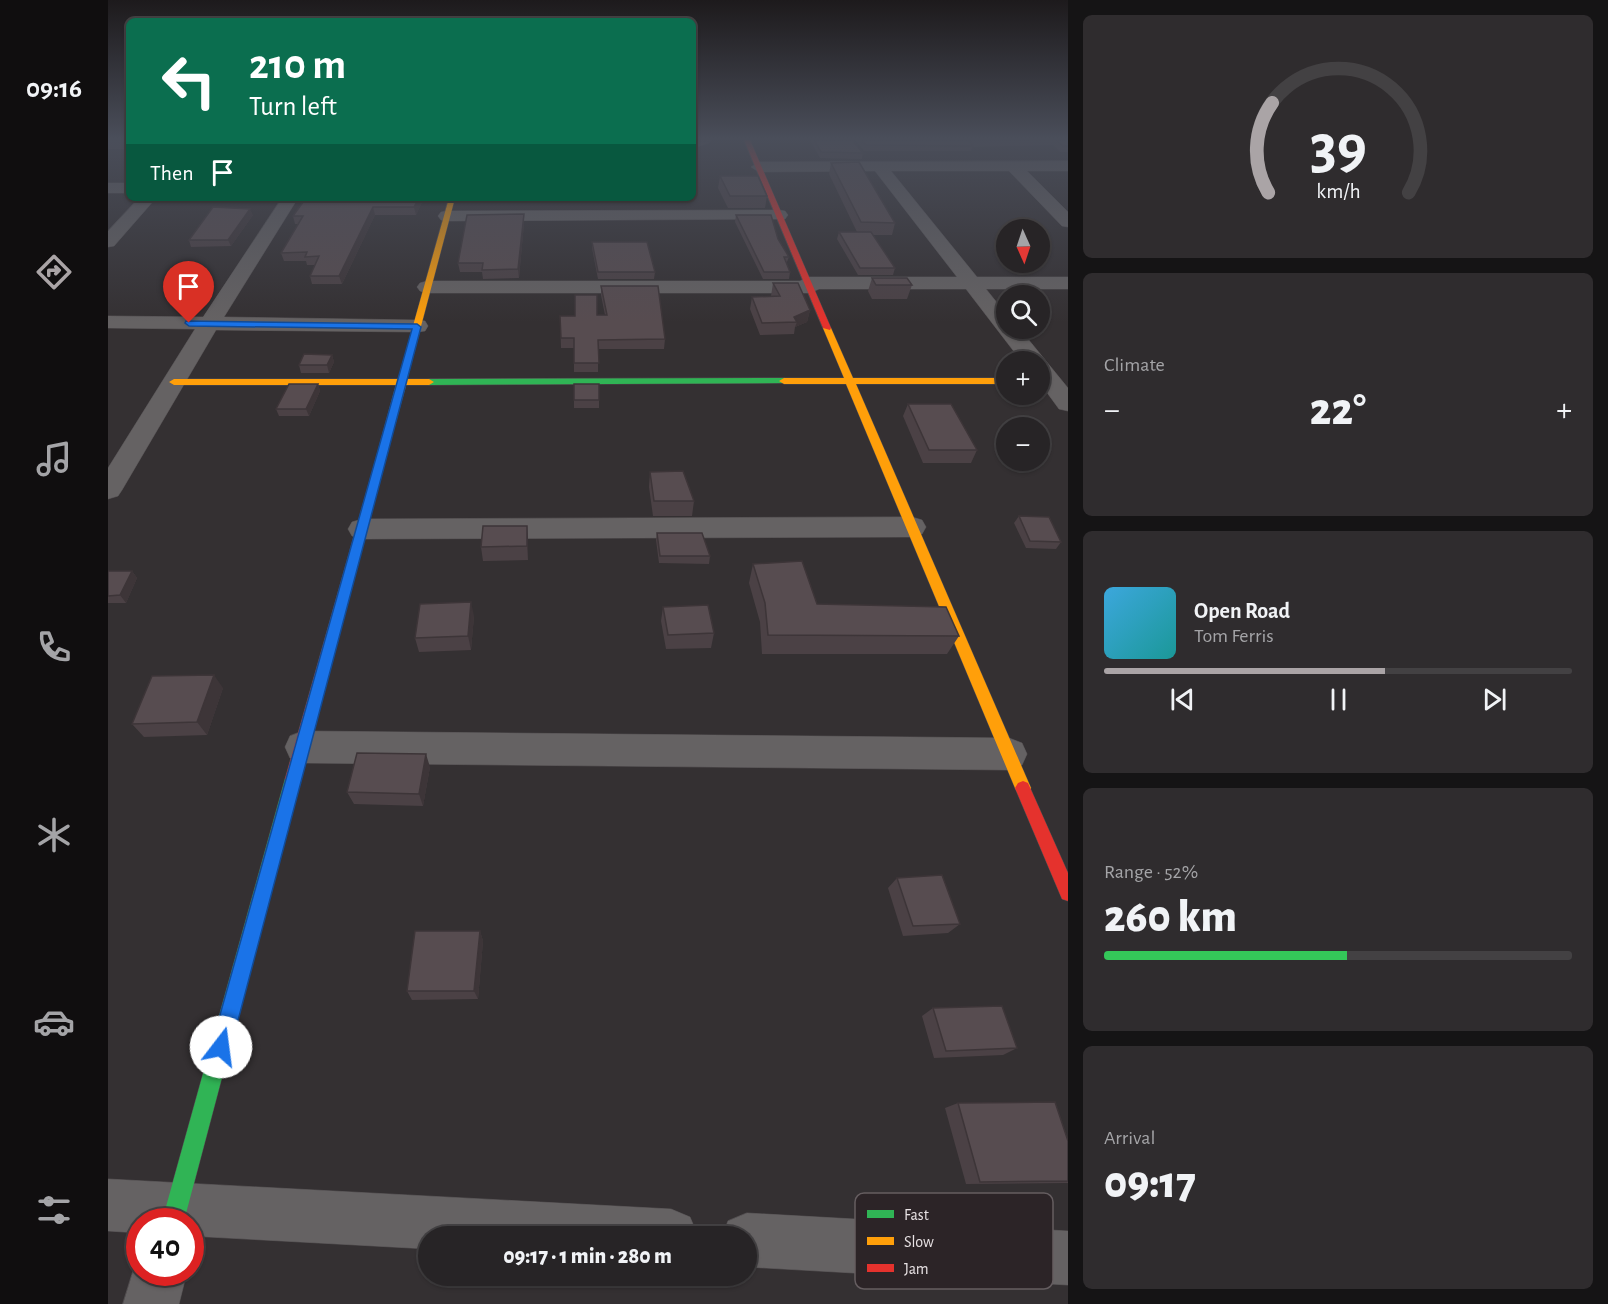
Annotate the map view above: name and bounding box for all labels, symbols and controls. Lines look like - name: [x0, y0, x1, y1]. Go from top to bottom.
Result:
- icon: left: [150, 42, 228, 120]
- text: 210 m: [249, 44, 346, 86]
- text: 09:16: [26, 75, 82, 102]
- text: Turn left: [249, 93, 337, 120]
- text: 39: [1309, 118, 1367, 180]
- icon: arrive: [206, 156, 239, 189]
- text: Then: [150, 162, 194, 184]
- text: km/h: [1316, 182, 1360, 203]
- north arrow: [996, 219, 1050, 273]
- map controls: [996, 219, 1050, 471]
- icon: directions: [33, 251, 75, 293]
- pin: [163, 261, 214, 323]
- icon: arrive: [172, 270, 205, 303]
- button: search: [996, 285, 1050, 339]
- button: +: [996, 351, 1050, 405]
- text: Climate: [1104, 355, 1165, 375]
- text: 22°: [1310, 388, 1366, 433]
- text: −: [1104, 394, 1120, 427]
- text: +: [1556, 394, 1572, 427]
- button: −: [996, 417, 1050, 471]
- icon: music: [33, 438, 75, 480]
- text: Open Road: [1194, 600, 1290, 622]
- icon: phone: [33, 626, 75, 668]
- text: Tom Ferris: [1194, 626, 1274, 646]
- icon: previous: [1166, 683, 1199, 716]
- icon: pause: [1322, 683, 1355, 716]
- icon: next: [1478, 683, 1511, 716]
- icon: climate: [33, 814, 75, 856]
- text: Range · 52%: [1104, 862, 1198, 882]
- text: 260 km: [1104, 895, 1237, 940]
- icon: car: [33, 1001, 75, 1043]
- position arrow: [189, 1015, 253, 1079]
- text: Arrival: [1104, 1128, 1155, 1148]
- text: 09:17: [1104, 1161, 1196, 1206]
- icon: filters: [33, 1189, 75, 1231]
- legend: [855, 1193, 1053, 1289]
- text: Fast: [904, 1207, 929, 1223]
- speed limit sign: 40: [126, 1208, 204, 1286]
- text: Slow: [904, 1234, 934, 1250]
- text: 09:17 · 1 min · 280 m: [503, 1245, 672, 1267]
- text: Jam: [904, 1261, 929, 1277]

